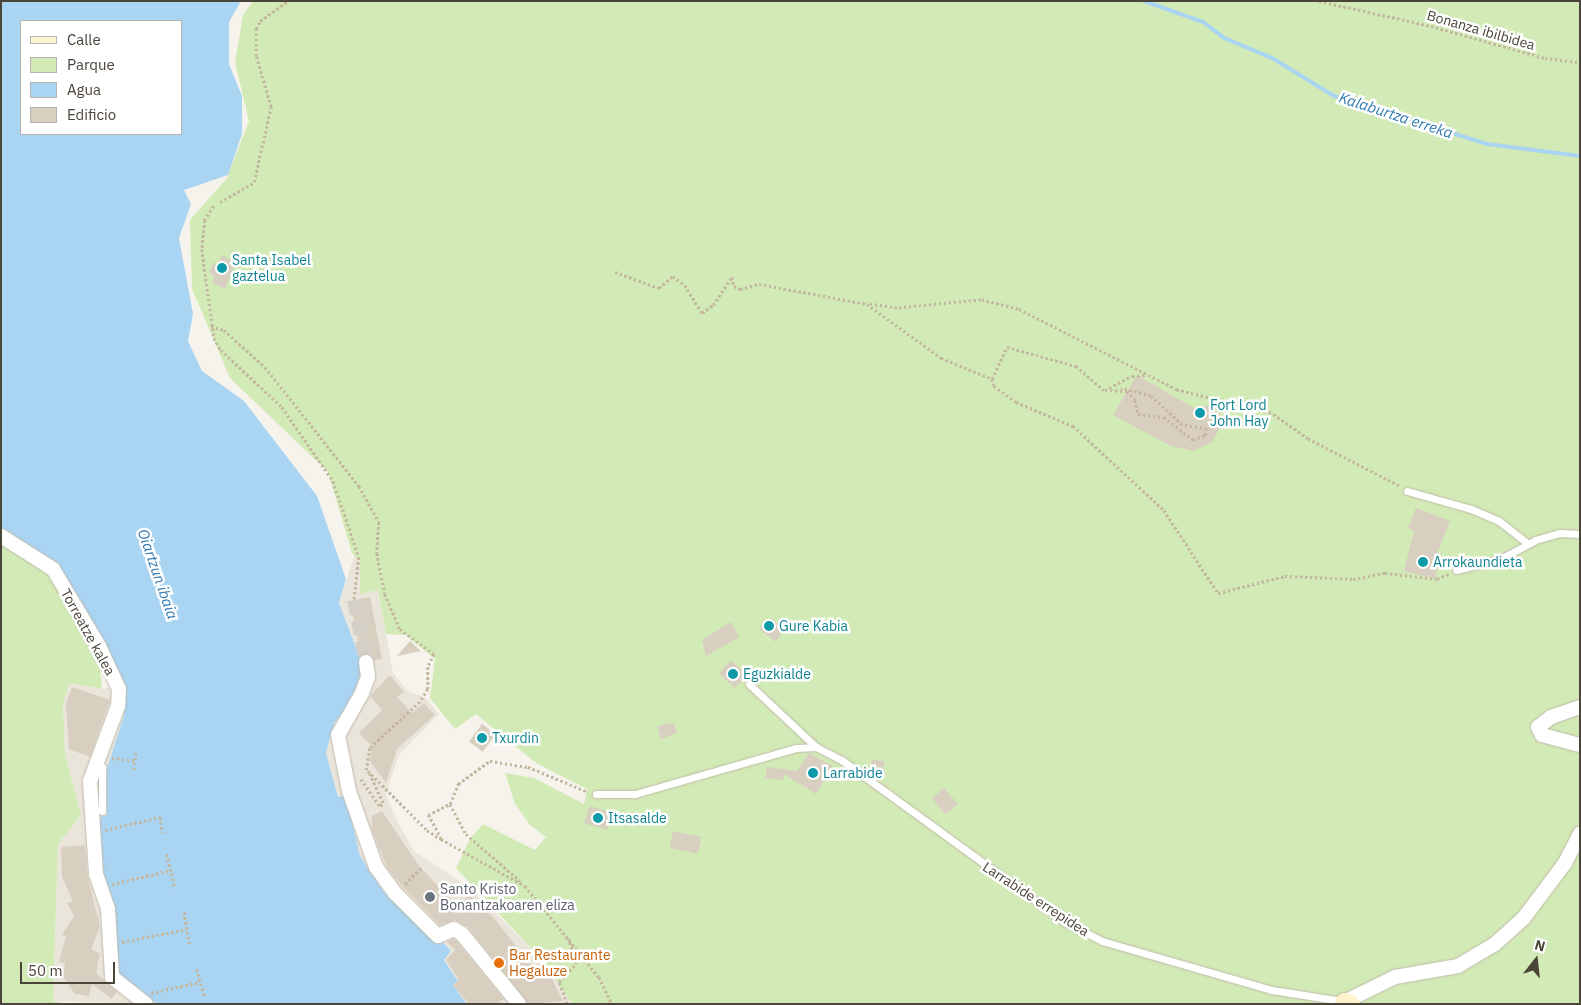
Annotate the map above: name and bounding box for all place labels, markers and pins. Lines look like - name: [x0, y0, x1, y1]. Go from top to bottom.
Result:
- place label: Santa Isabel gaztelua: [232, 252, 311, 284]
- marker: Santa Isabel gaztelua: [216, 262, 228, 274]
- place label: Fort Lord John Hay: [1210, 397, 1268, 430]
- marker: Fort Lord John Hay: [1194, 407, 1206, 419]
- place label: Arrokaundieta: [1433, 554, 1522, 570]
- marker: Arrokaundieta: [1417, 556, 1429, 568]
- place label: Gure Kabia: [779, 618, 848, 634]
- marker: Gure Kabia: [763, 620, 775, 632]
- place label: Eguzkialde: [743, 666, 811, 682]
- marker: Eguzkialde: [727, 668, 739, 680]
- place label: Txurdin: [492, 730, 539, 746]
- marker: Txurdin: [476, 732, 488, 744]
- place label: Larrabide: [823, 765, 883, 781]
- marker: Larrabide: [807, 767, 819, 779]
- place label: Itsasalde: [608, 810, 667, 826]
- marker: Itsasalde: [592, 812, 604, 824]
- place label: Santo Kristo Bonantzakoaren eliza: [440, 881, 575, 914]
- marker: Santo Kristo Bonantzakoaren eliza: [424, 891, 436, 903]
- place label: Bar Restaurante Hegaluze: [509, 947, 611, 980]
- marker: Bar Restaurante Hegaluze: [493, 957, 505, 969]

